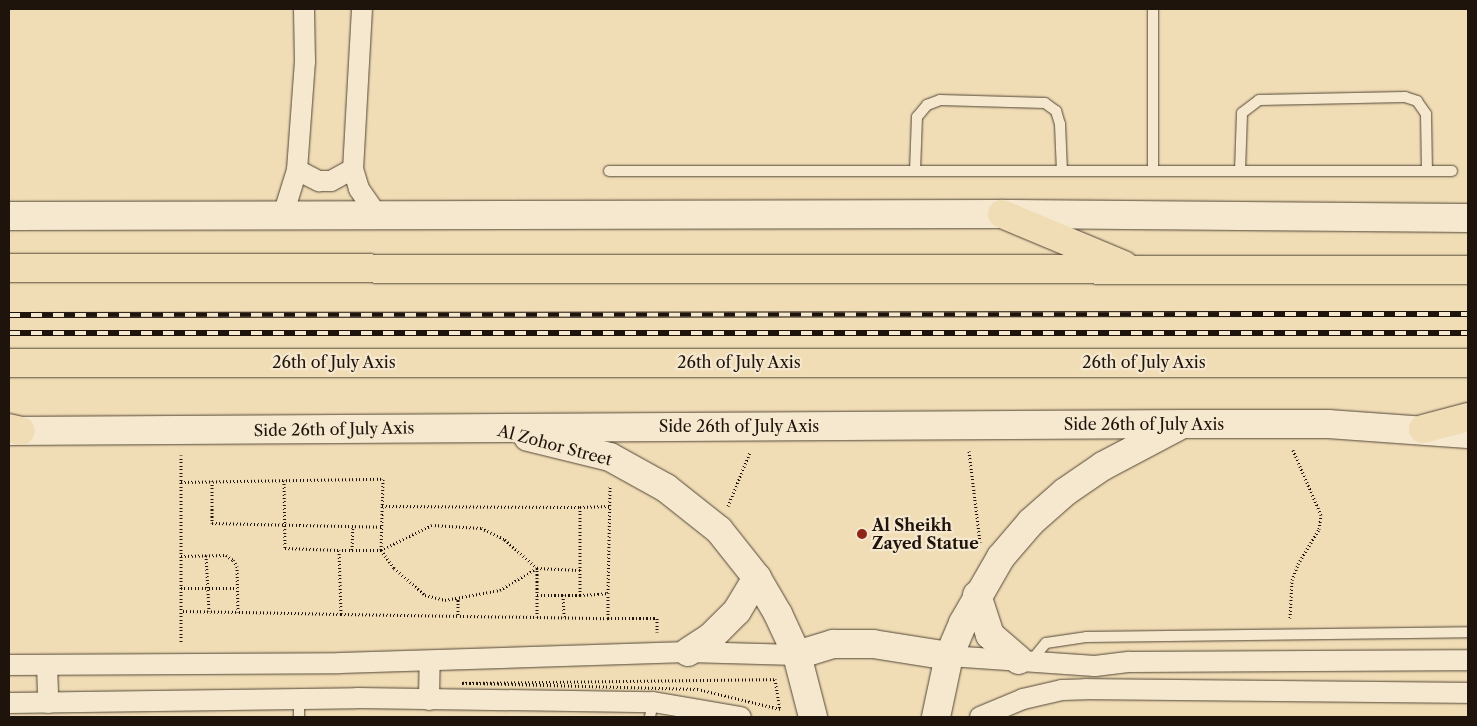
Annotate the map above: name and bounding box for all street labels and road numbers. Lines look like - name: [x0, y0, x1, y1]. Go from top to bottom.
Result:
- street label: 26th of July Axis: [272, 352, 396, 372]
- street label: 26th of July Axis: [677, 352, 801, 372]
- street label: 26th of July Axis: [1082, 352, 1206, 372]
- street label: Side 26th of July Axis: [1063, 414, 1225, 434]
- street label: Side 26th of July Axis: [658, 416, 820, 436]
- street label: Side 26th of July Axis: [253, 418, 415, 440]
- street label: Al Zohor Street: [496, 421, 614, 469]

